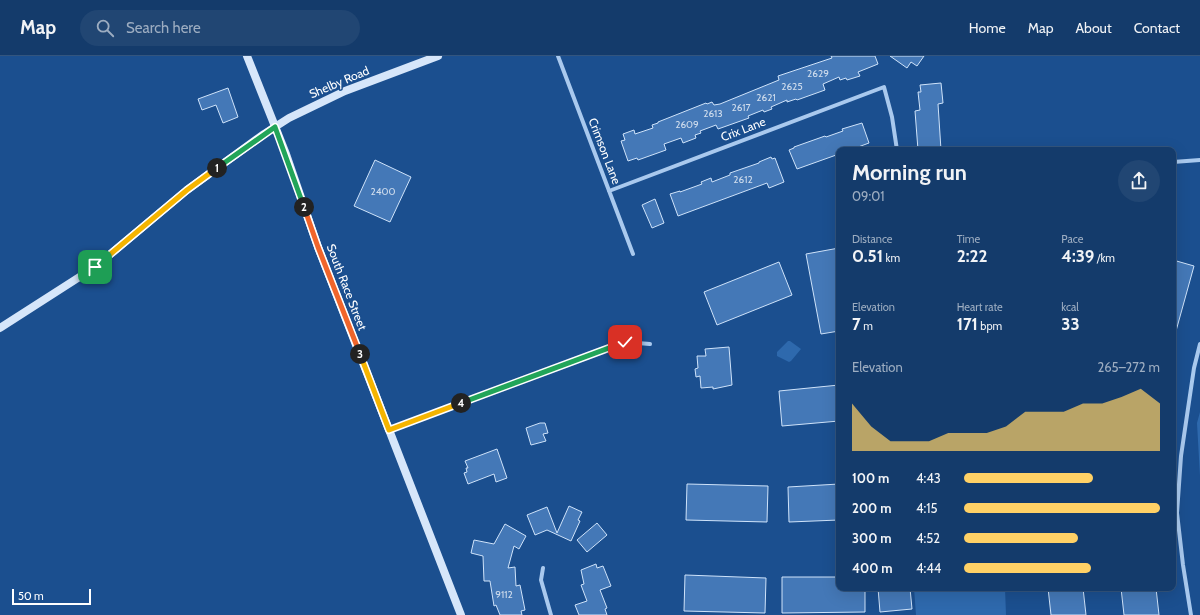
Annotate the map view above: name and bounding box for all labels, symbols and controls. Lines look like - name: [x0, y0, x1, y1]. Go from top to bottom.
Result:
- search box: [80, 10, 360, 46]
- text: Map: [20, 16, 56, 39]
- icon: search: [94, 17, 116, 39]
- text: Search here: [126, 19, 201, 37]
- text: Home: [969, 19, 1006, 37]
- text: Map: [1028, 19, 1053, 37]
- text: About: [1075, 19, 1112, 37]
- text: Contact: [1134, 19, 1180, 37]
- street label: Shelby Road: [307, 63, 371, 101]
- house number: 2629: [807, 67, 829, 80]
- house number: 2625: [781, 80, 803, 93]
- house number: 2621: [756, 91, 776, 104]
- house number: 2617: [731, 101, 751, 114]
- house number: 2613: [703, 107, 723, 120]
- street label: Crix Lane: [719, 114, 767, 144]
- street label: Crimson Lane: [585, 116, 625, 186]
- house number: 2609: [675, 118, 699, 131]
- pin: 1: [207, 158, 227, 178]
- text: Morning run: [852, 159, 967, 186]
- button: share: [1118, 160, 1160, 202]
- text: 1: [215, 161, 219, 175]
- house number: 2612: [733, 173, 753, 186]
- house number: 2400: [371, 185, 396, 198]
- text: 09:01: [852, 188, 884, 204]
- pin: 2: [294, 197, 314, 217]
- text: 2: [301, 200, 307, 214]
- text: Distance: [852, 232, 893, 246]
- text: Time: [957, 232, 980, 246]
- text: Pace: [1061, 232, 1083, 246]
- street label: South Race Street: [324, 242, 370, 332]
- text: 0.51: [852, 246, 883, 266]
- text: 2:22: [957, 246, 987, 266]
- text: 4:39: [1061, 246, 1094, 266]
- pin: [78, 250, 112, 284]
- text: km: [883, 251, 900, 265]
- text: /km: [1094, 251, 1115, 265]
- icon: arrive: [84, 256, 106, 278]
- text: Elevation: [852, 300, 895, 314]
- text: Heart rate: [957, 300, 1003, 314]
- text: kcal: [1061, 300, 1079, 314]
- text: 7: [852, 314, 861, 334]
- text: 171: [957, 314, 978, 334]
- text: 33: [1061, 314, 1080, 334]
- text: m: [861, 319, 873, 333]
- text: bpm: [978, 319, 1002, 333]
- pin: [608, 325, 642, 359]
- icon: check: [614, 331, 636, 353]
- pin: 3: [350, 344, 370, 364]
- text: 3: [357, 347, 363, 361]
- text: Elevation: [852, 359, 903, 375]
- text: 265–272 m: [1097, 359, 1160, 375]
- pin: 4: [451, 393, 471, 413]
- text: 4: [458, 396, 464, 410]
- text: 100 m: [852, 470, 889, 486]
- text: 4:43: [916, 470, 941, 486]
- text: 200 m: [852, 500, 891, 516]
- text: 4:15: [916, 500, 938, 516]
- text: 300 m: [852, 530, 892, 546]
- text: 4:52: [916, 530, 940, 546]
- text: 400 m: [852, 560, 893, 576]
- text: 4:44: [916, 560, 941, 576]
- scale bar: [12, 587, 91, 606]
- house number: 9112: [495, 588, 513, 601]
- text: 50 m: [18, 589, 44, 603]

